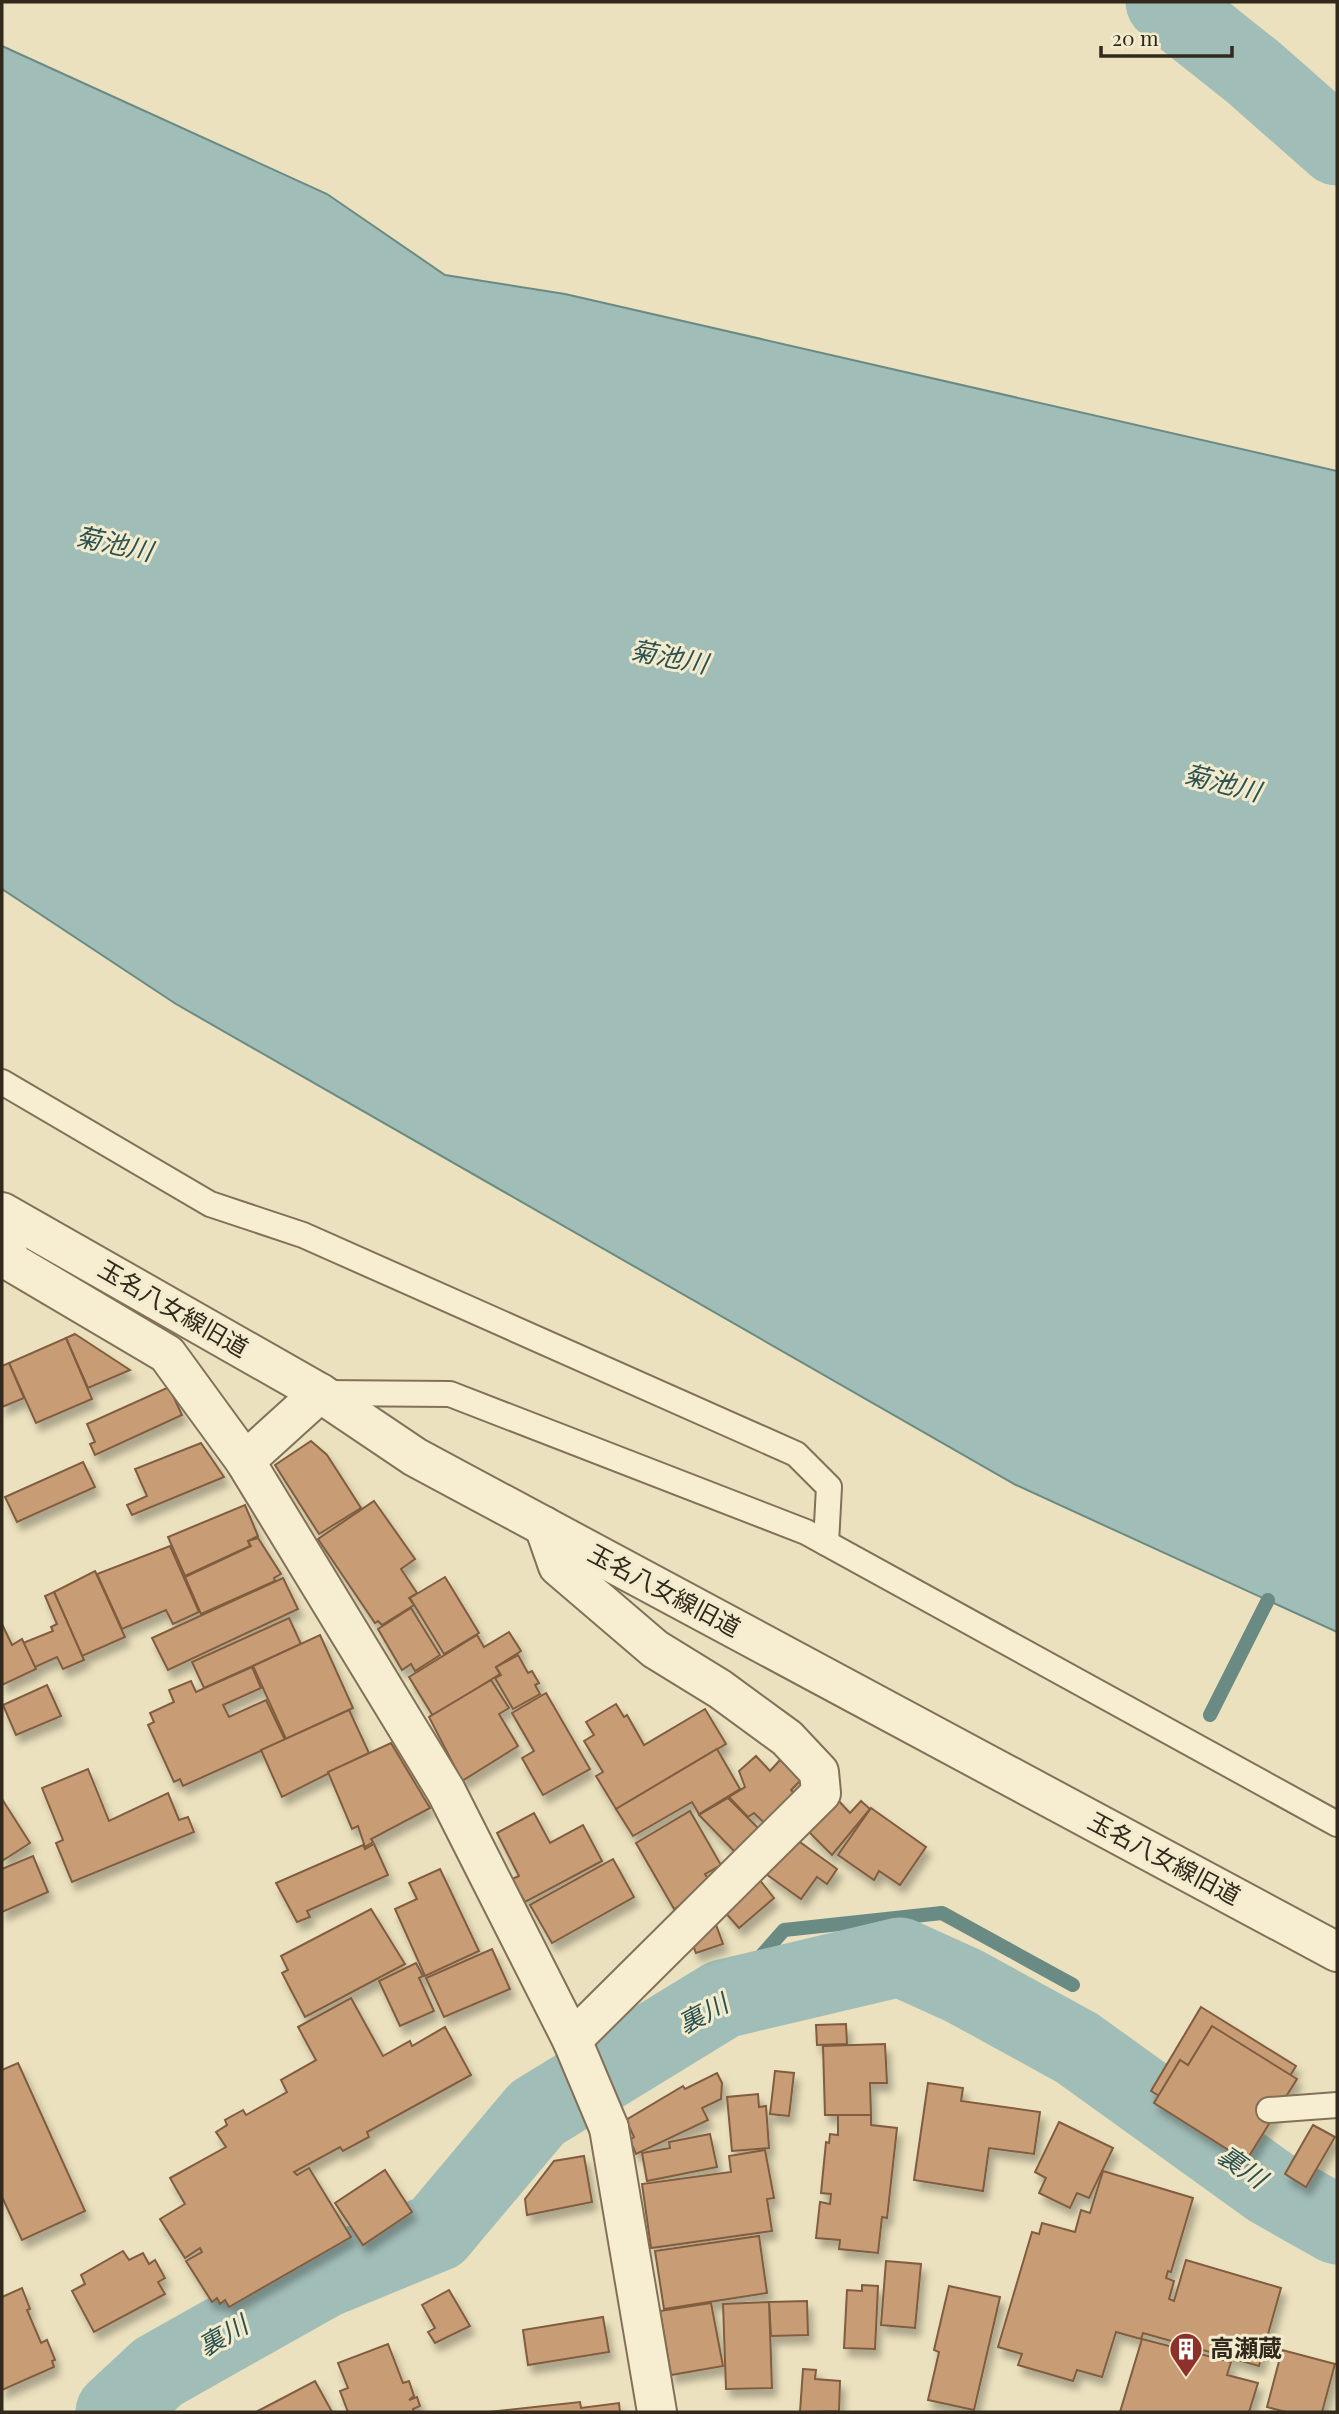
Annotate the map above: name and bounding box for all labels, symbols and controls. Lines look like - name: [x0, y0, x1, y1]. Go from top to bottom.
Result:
- scale bar: [1101, 14, 1232, 58]
- text: 20 m: [1112, 23, 1159, 51]
- water label: 菊池川: [73, 517, 159, 568]
- water label: 菊池川: [628, 631, 714, 681]
- water label: 菊池川: [1180, 755, 1267, 809]
- street label: 玉名八女線旧道: [93, 1251, 255, 1363]
- street label: 玉名八女線旧道: [583, 1536, 747, 1643]
- street label: 玉名八女線旧道: [1083, 1804, 1247, 1911]
- water label: 裏川: [671, 1984, 736, 2040]
- water label: 裏川: [1212, 2137, 1277, 2197]
- water label: 裏川: [191, 2305, 256, 2363]
- building icon: 高瀬蔵: [1167, 2330, 1205, 2379]
- place label: 高瀬蔵: [1210, 2331, 1282, 2363]

